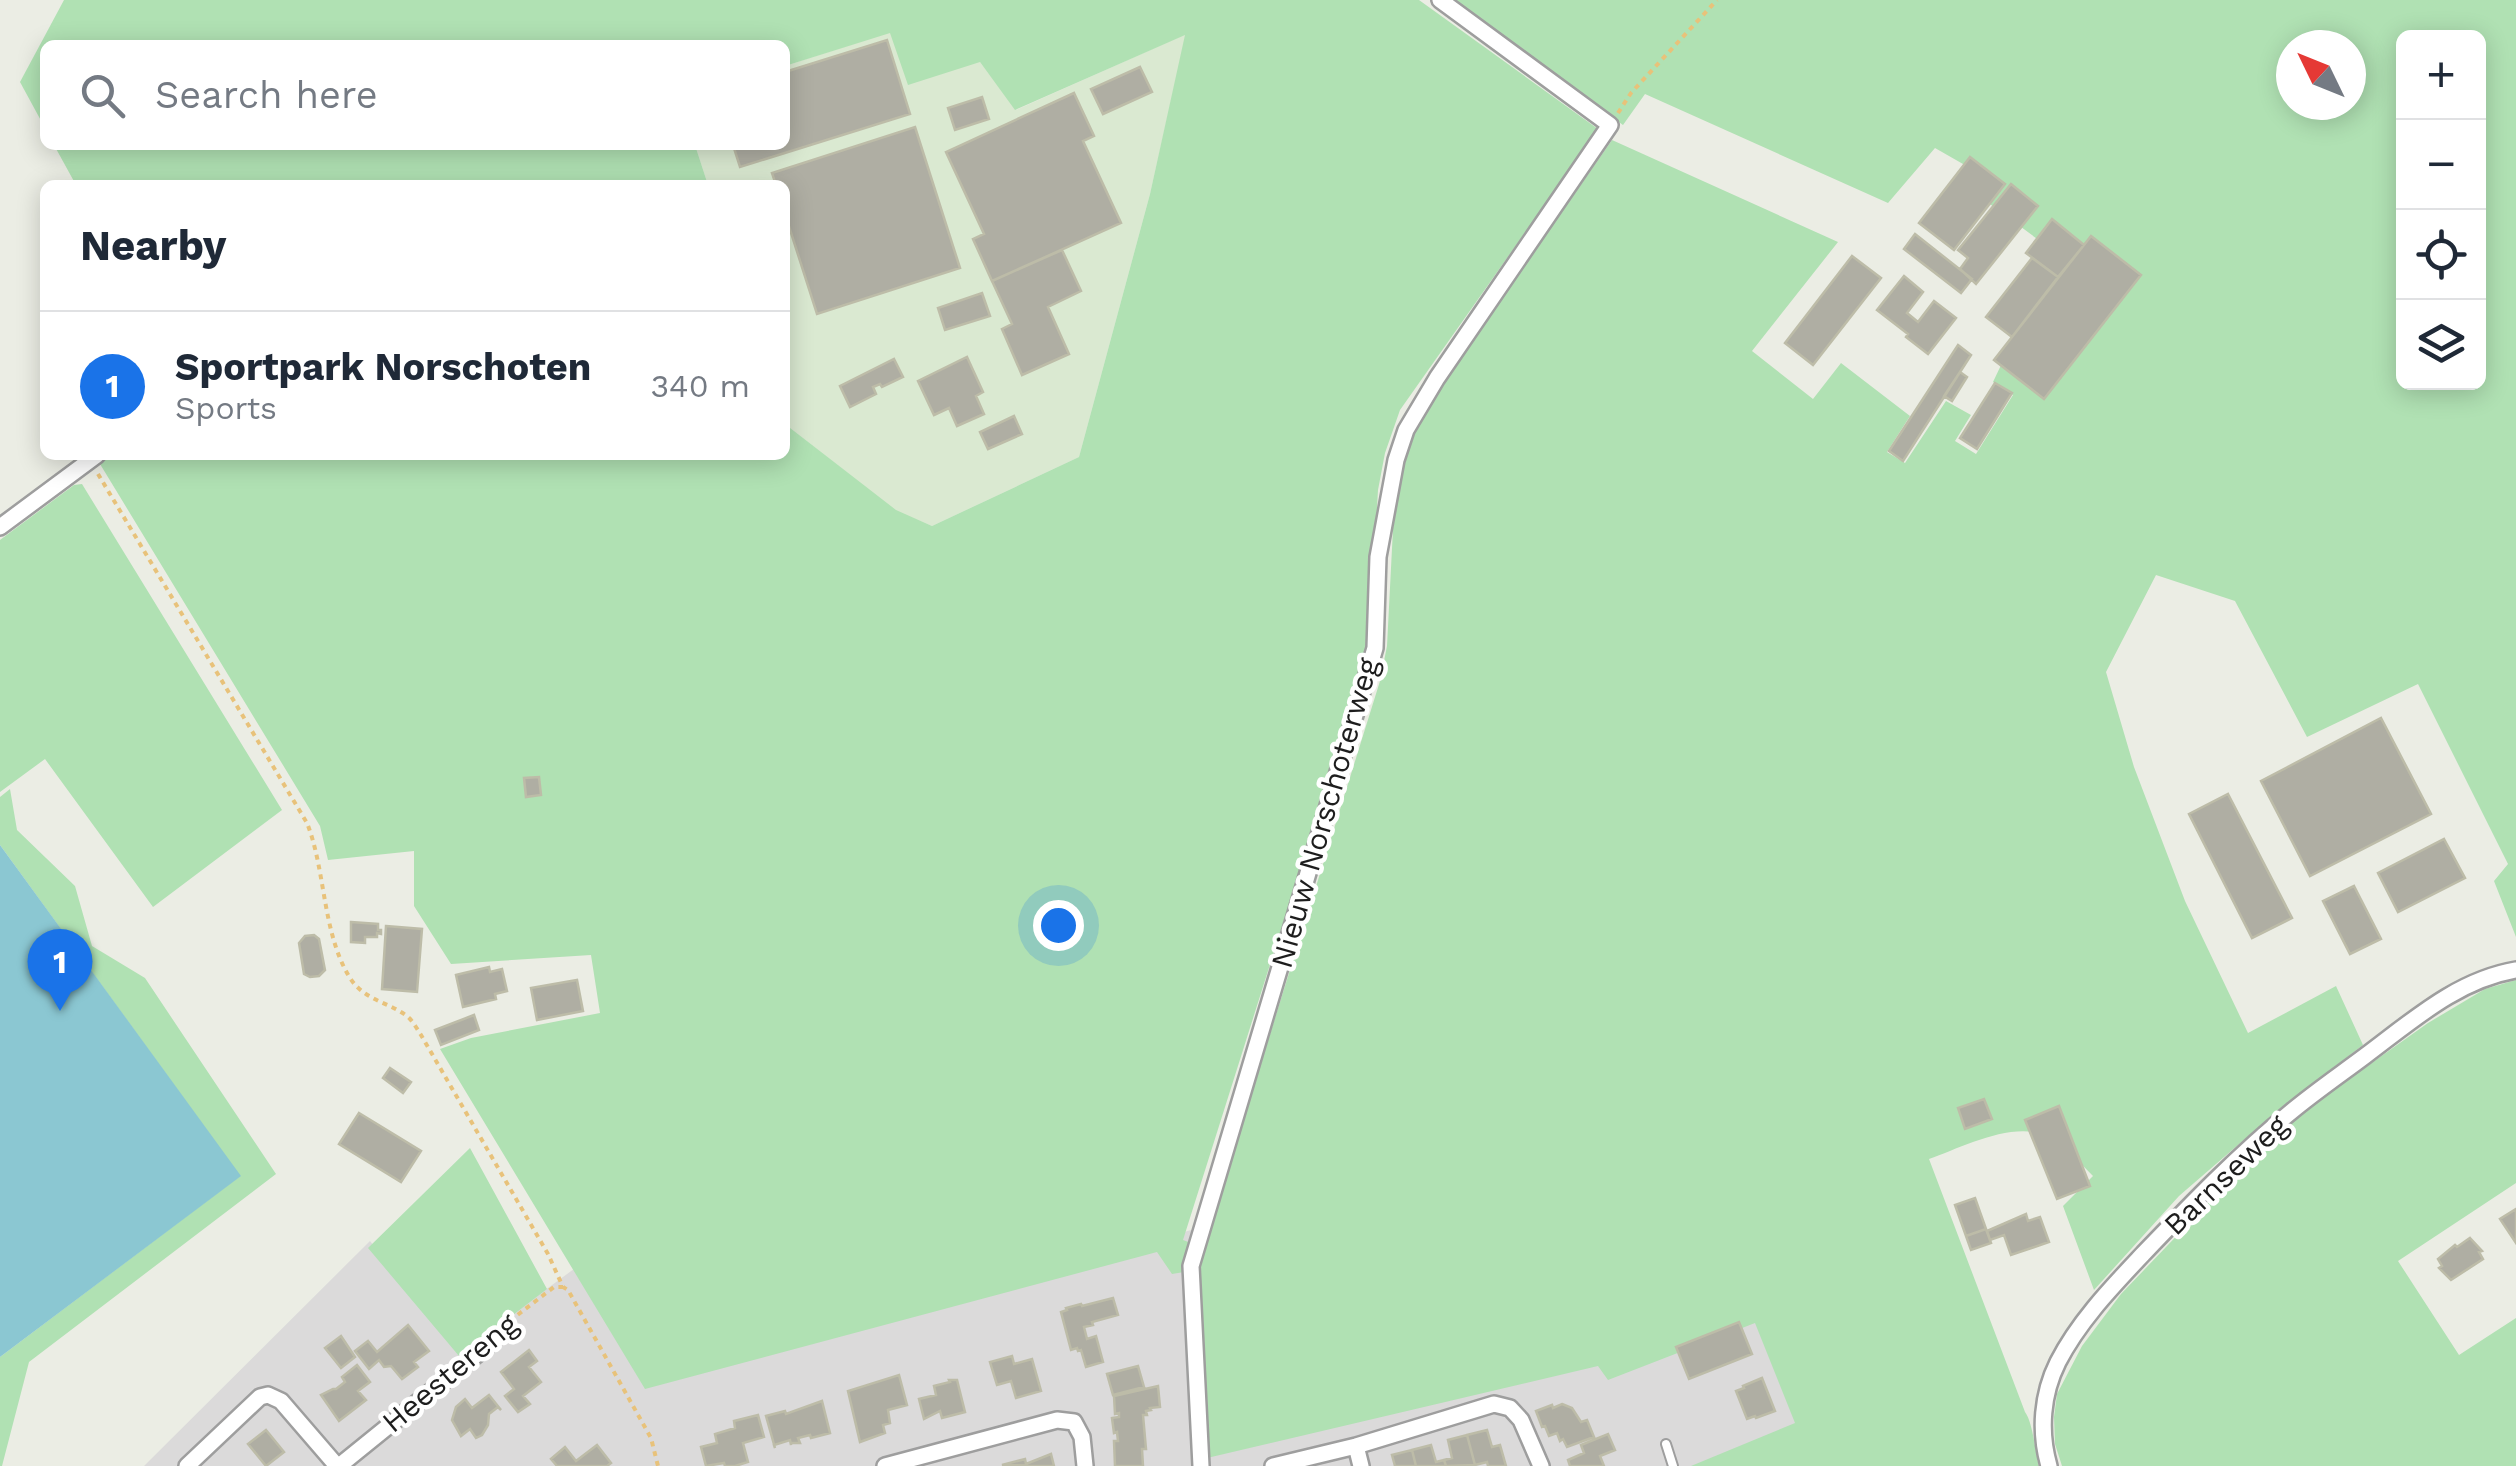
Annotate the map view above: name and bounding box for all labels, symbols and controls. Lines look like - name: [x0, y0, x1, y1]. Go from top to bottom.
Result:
- north arrow: [2276, 30, 2366, 120]
- map controls: [2396, 30, 2486, 390]
- button: +: [2396, 30, 2486, 120]
- search box: [40, 40, 790, 150]
- icon: search: [75, 68, 130, 123]
- text: Search here: [155, 73, 378, 117]
- button: −: [2396, 120, 2486, 210]
- button: locate: [2396, 210, 2486, 300]
- text: Nearby: [80, 221, 227, 270]
- button: layers: [2396, 300, 2486, 390]
- text: Sportpark Norschoten: [175, 345, 591, 389]
- text: 1: [106, 367, 119, 405]
- text: 340 m: [650, 367, 750, 405]
- text: Sports: [175, 389, 277, 427]
- street label: Nieuw Norschoterweg: [1263, 654, 1386, 972]
- your location: [1033, 900, 1084, 951]
- pin: 1: [28, 928, 92, 1011]
- street label: Barnseweg: [2157, 1107, 2295, 1242]
- street label: Heestereng: [375, 1306, 524, 1439]

